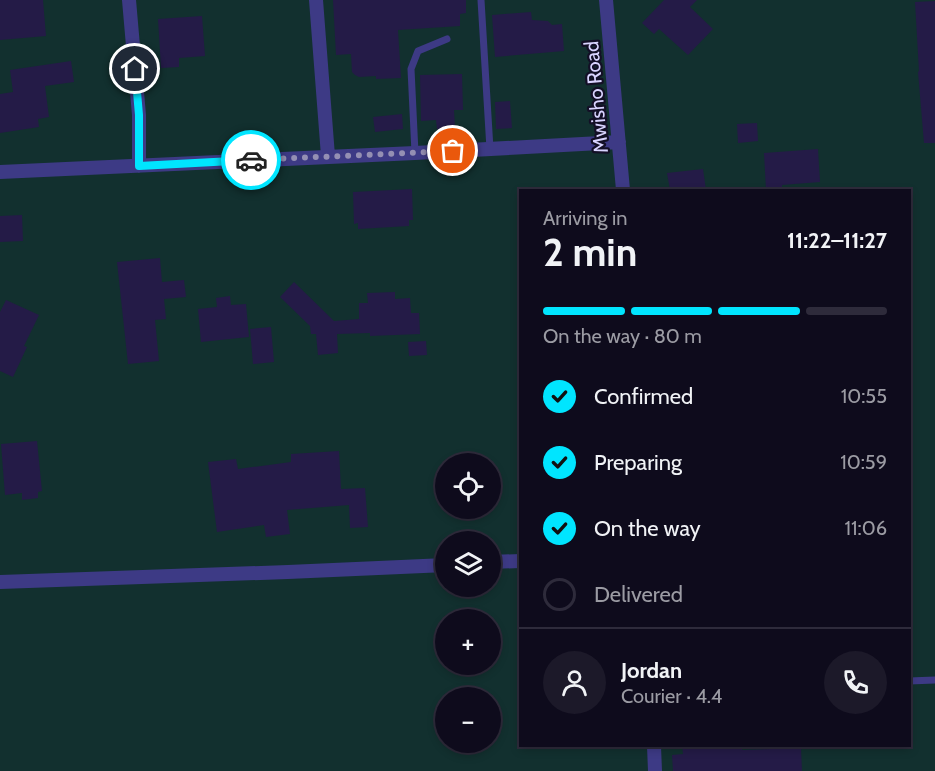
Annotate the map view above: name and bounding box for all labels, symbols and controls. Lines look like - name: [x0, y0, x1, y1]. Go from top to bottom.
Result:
- street label: Mwisho Road: [579, 40, 613, 154]
- pin: [109, 43, 160, 94]
- icon: home: [118, 52, 151, 85]
- pin: [427, 125, 478, 176]
- courier: [221, 130, 281, 190]
- icon: bag: [436, 134, 469, 167]
- icon: car: [235, 144, 268, 177]
- text: Arriving in: [543, 206, 627, 230]
- text: 11:22–11:27: [787, 227, 887, 254]
- text: 2 min: [543, 228, 637, 276]
- text: On the way · 80 m: [543, 324, 702, 348]
- icon: check: [543, 380, 576, 413]
- text: Confirmed: [594, 383, 693, 410]
- text: 10:55: [841, 384, 887, 408]
- icon: check: [543, 446, 576, 479]
- text: Preparing: [594, 449, 682, 476]
- text: 10:59: [840, 450, 887, 474]
- map controls: [435, 453, 501, 753]
- button: locate: [435, 453, 501, 519]
- icon: check: [543, 512, 576, 545]
- text: On the way: [594, 515, 701, 542]
- text: 11:06: [844, 516, 887, 540]
- button: layers: [435, 531, 501, 597]
- text: Delivered: [594, 581, 683, 608]
- button: +: [435, 609, 501, 675]
- button: person: [543, 651, 606, 714]
- button: phone: [824, 651, 887, 714]
- text: Jordan: [621, 657, 682, 684]
- text: Courier · 4.4: [621, 684, 722, 708]
- button: −: [435, 687, 501, 753]

